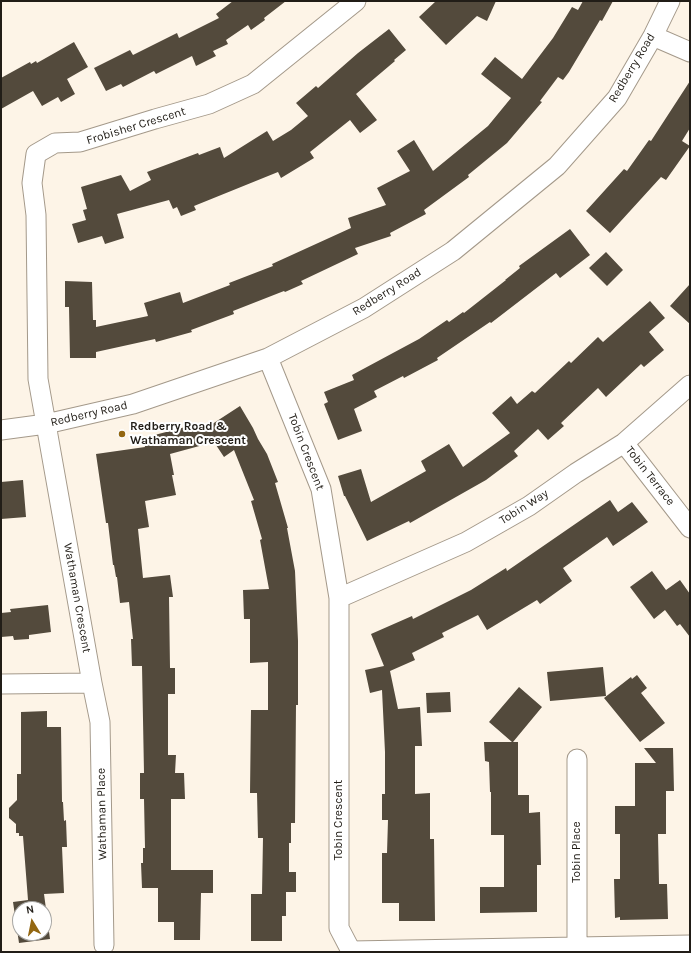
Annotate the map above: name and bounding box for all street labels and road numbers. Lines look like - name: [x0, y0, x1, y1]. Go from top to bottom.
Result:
- street label: Redberry Road: [606, 31, 658, 105]
- street label: Frobisher Crescent: [85, 104, 187, 148]
- street label: Redberry Road: [350, 265, 424, 319]
- street label: Redberry Road: [49, 398, 129, 430]
- street label: Tobin Crescent: [285, 412, 327, 492]
- street label: Tobin Terrace: [622, 443, 678, 509]
- street label: Tobin Way: [497, 486, 551, 528]
- street label: Wathaman Crescent: [60, 542, 94, 654]
- street label: Wathaman Place: [94, 768, 110, 860]
- street label: Tobin Crescent: [332, 780, 346, 860]
- street label: Tobin Place: [570, 821, 584, 883]

